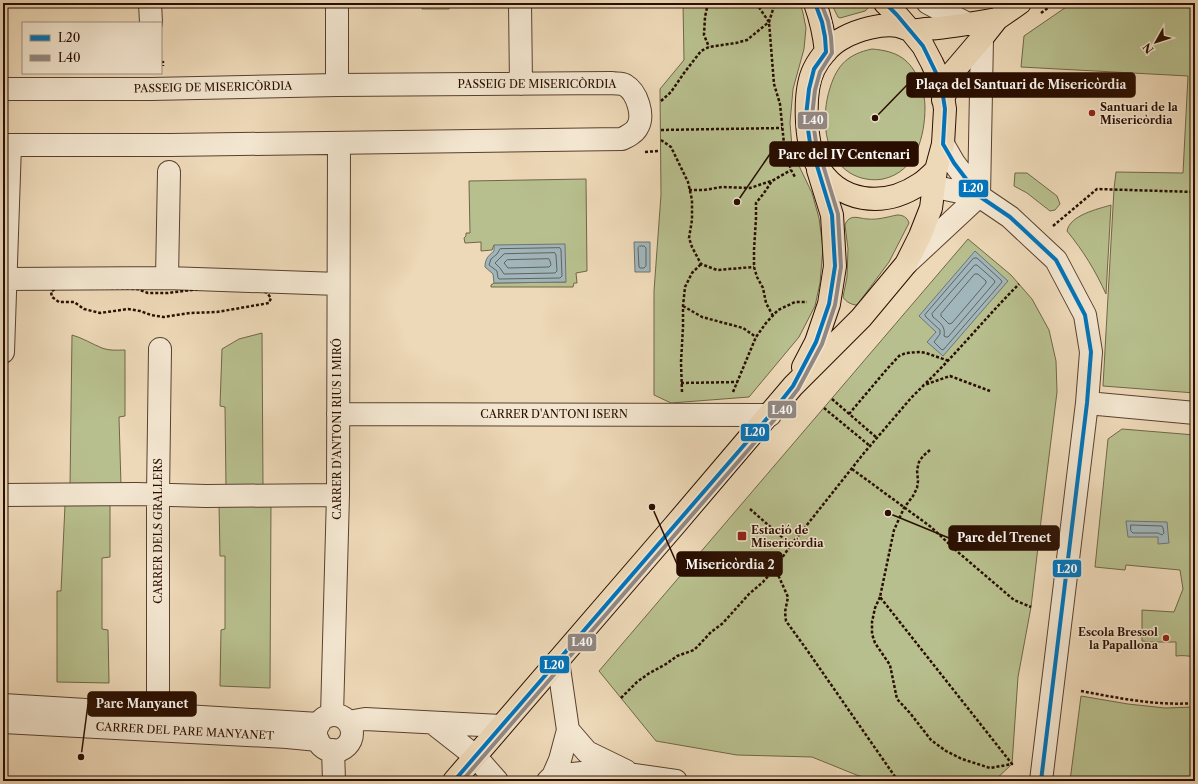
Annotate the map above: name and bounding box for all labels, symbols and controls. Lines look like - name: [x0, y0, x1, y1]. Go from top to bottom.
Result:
- legend: [22, 22, 162, 74]
- north arrow: [1136, 22, 1176, 62]
- text: L20: [58, 30, 80, 45]
- text: N: [1140, 40, 1157, 56]
- text: L40: [58, 50, 81, 65]
- callout: Plaça del Santuari de Misericòrdia: [907, 73, 1135, 97]
- street label: PASSEIG DE MISERICÒRDIA: [458, 77, 617, 91]
- text: Plaça del Santuari de Misericòrdia: [915, 77, 1128, 92]
- street label: PASSEIG DE MISERICÒRDIA: [133, 79, 293, 95]
- place label: Santuari de la Misericòrdia: [1100, 100, 1179, 127]
- marker: Santuari de la Misericòrdia: [1087, 108, 1097, 118]
- line badge: L40: [797, 111, 828, 130]
- text: L40: [802, 113, 824, 127]
- callout: Parc del IV Centenari: [770, 142, 918, 166]
- text: Parc del IV Centenari: [778, 147, 911, 162]
- line badge: L20: [958, 179, 989, 198]
- text: L20: [962, 181, 984, 195]
- street label: CARRER D'ANTONI RIUS I MIRÓ: [330, 338, 344, 520]
- line badge: L40: [767, 400, 797, 419]
- text: L40: [771, 403, 793, 417]
- street label: CARRER D'ANTONI ISERN: [480, 407, 628, 421]
- line badge: L20: [740, 423, 770, 442]
- text: L20: [744, 425, 766, 439]
- street label: CARRER DELS GRALLERS: [151, 458, 165, 604]
- place label: Estació de Misericòrdia: [751, 523, 824, 550]
- callout: Parc del Trenet: [949, 526, 1059, 550]
- marker: Estació de Misericòrdia: [736, 530, 748, 542]
- text: Parc del Trenet: [957, 530, 1051, 545]
- callout: Misericòrdia 2: [677, 552, 782, 576]
- text: Misericòrdia 2: [685, 557, 775, 572]
- line badge: L20: [1052, 559, 1082, 578]
- text: L20: [1056, 562, 1078, 576]
- place label: Escola Bressol la Papallona: [1078, 625, 1159, 652]
- line badge: L40: [567, 633, 597, 652]
- marker: Escola Bressol la Papallona: [1161, 633, 1171, 643]
- text: L40: [571, 635, 593, 649]
- line badge: L20: [539, 655, 570, 674]
- text: L20: [543, 658, 565, 672]
- callout: Pare Manyanet: [88, 692, 196, 716]
- text: Pare Manyanet: [96, 696, 189, 711]
- street label: CARRER DEL PARE MANYANET: [95, 719, 275, 743]

